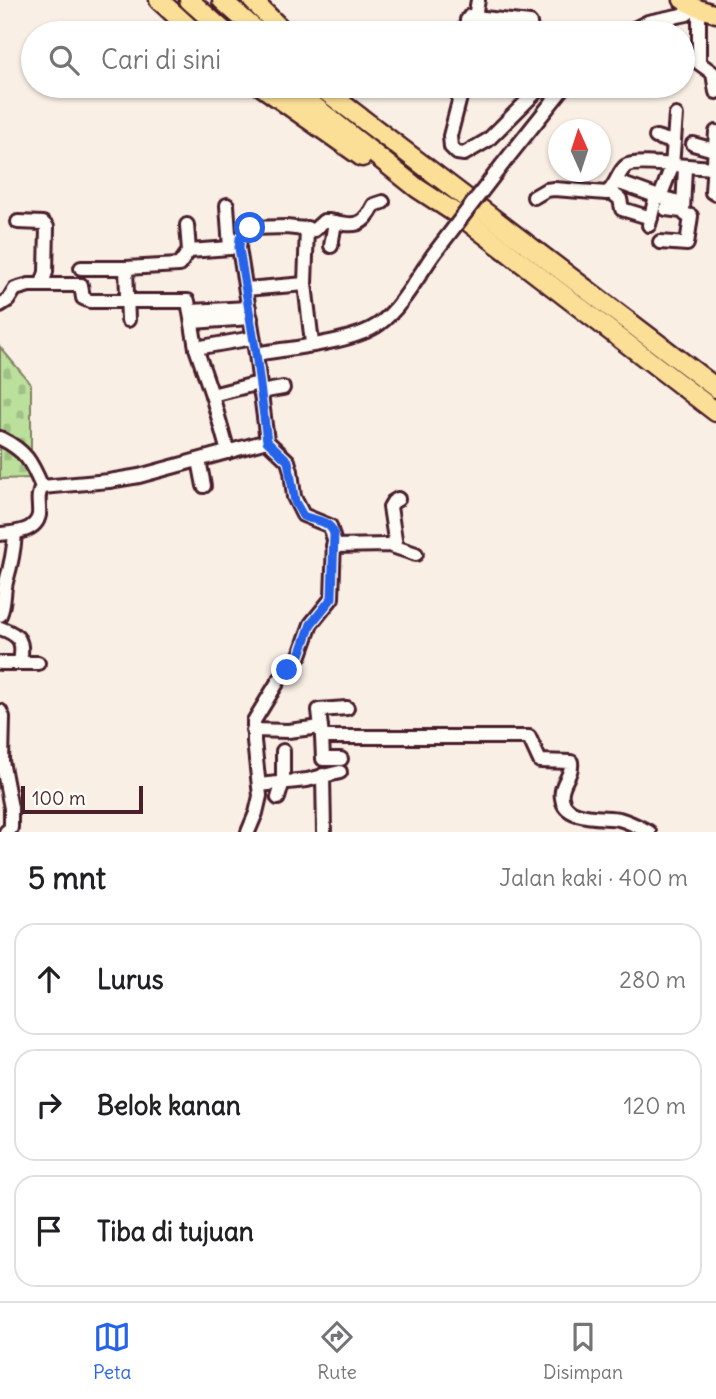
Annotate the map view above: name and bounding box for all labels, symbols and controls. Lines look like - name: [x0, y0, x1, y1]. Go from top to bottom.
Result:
- search box: [21, 21, 695, 98]
- icon: search: [45, 41, 83, 79]
- text: Cari di sini: [101, 43, 221, 76]
- north arrow: [548, 119, 611, 182]
- route start: [234, 212, 265, 243]
- route end: [271, 654, 302, 685]
- scale bar: [21, 783, 144, 815]
- text: 100 m: [32, 786, 86, 810]
- text: 5 mnt: [28, 859, 106, 897]
- text: Jalan kaki · 400 m: [499, 863, 688, 892]
- icon: ahead: [30, 960, 68, 998]
- text: Lurus: [97, 963, 164, 996]
- text: 280 m: [619, 965, 686, 994]
- icon: right: [30, 1086, 68, 1124]
- text: Belok kanan: [97, 1089, 241, 1122]
- text: 120 m: [623, 1091, 686, 1120]
- icon: arrive: [30, 1212, 68, 1250]
- text: Tiba di tujuan: [97, 1215, 254, 1248]
- tab: Peta: [93, 1318, 131, 1384]
- tab: Rute: [317, 1318, 357, 1384]
- tab: Disimpan: [543, 1318, 623, 1384]

